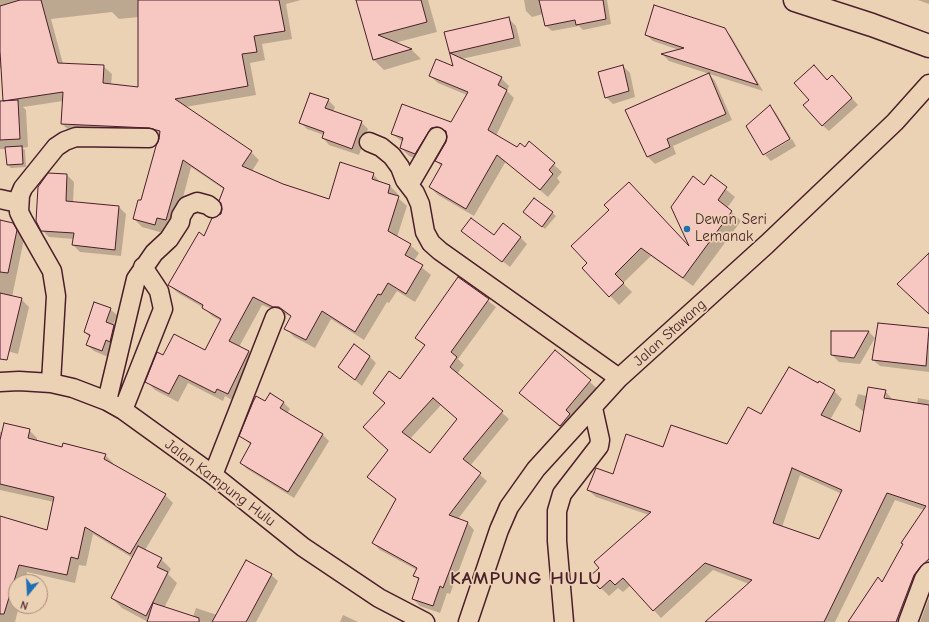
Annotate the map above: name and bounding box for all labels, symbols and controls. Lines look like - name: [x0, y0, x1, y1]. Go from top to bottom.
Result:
- place label: Dewan Seri Lemanak: [695, 211, 767, 246]
- marker: Dewan Seri Lemanak: [682, 224, 692, 234]
- street label: Jalan Stawang: [630, 296, 710, 370]
- street label: Jalan Kampung Hulu: [161, 436, 279, 530]
- district label: KAMPUNG HULU: [450, 568, 602, 590]
- north arrow: [8, 574, 48, 614]
- text: N: [19, 598, 30, 612]

